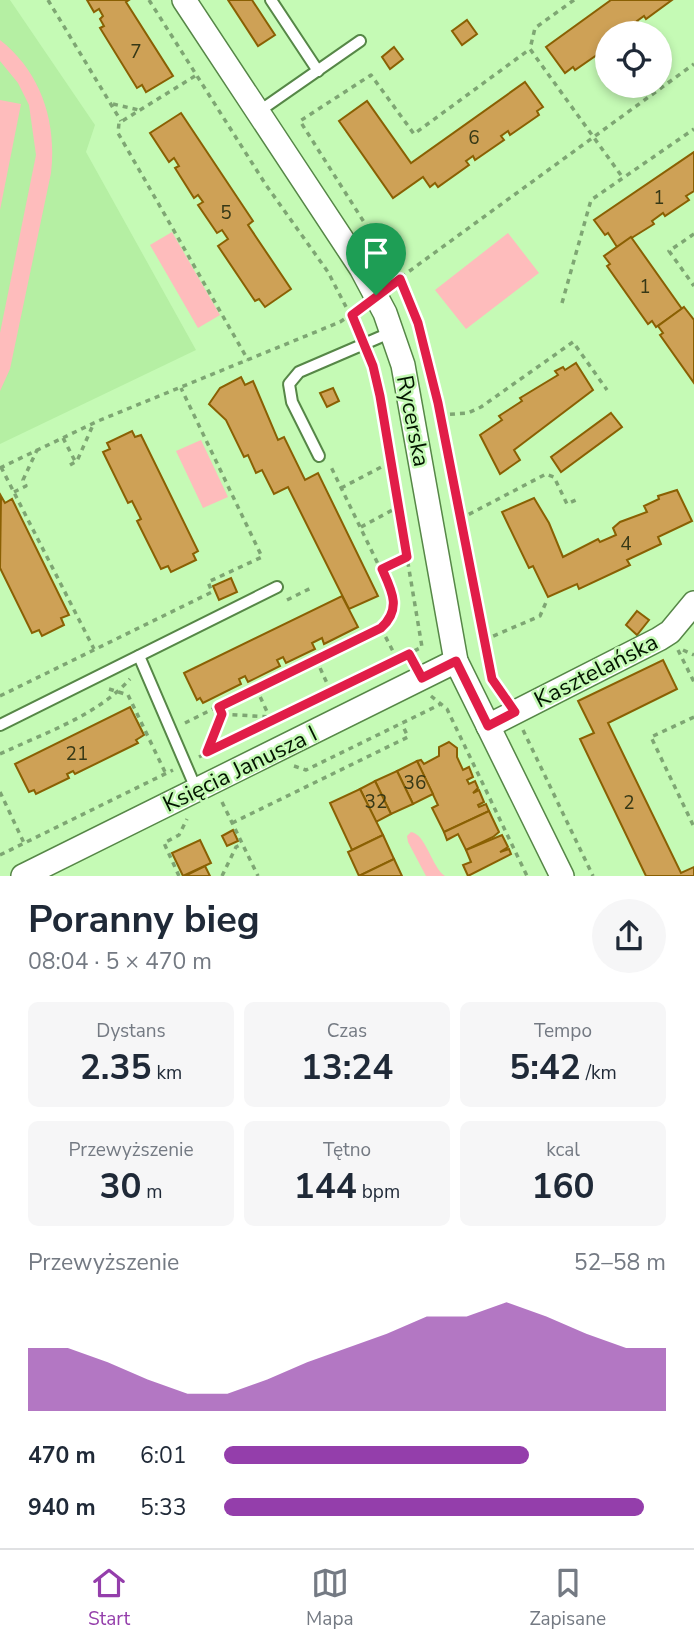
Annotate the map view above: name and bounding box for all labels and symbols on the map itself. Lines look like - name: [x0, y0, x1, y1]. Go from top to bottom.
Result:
- house number: 7: [130, 39, 142, 65]
- house number: 6: [468, 125, 480, 151]
- house number: 1: [653, 185, 665, 211]
- house number: 5: [220, 200, 232, 226]
- pin: [346, 223, 406, 295]
- house number: 1: [639, 274, 651, 300]
- street label: Rycerska: [389, 373, 437, 469]
- house number: 4: [620, 531, 632, 557]
- street label: Kasztelańska: [529, 627, 663, 715]
- street label: Księcia Janusza I: [158, 718, 322, 820]
- house number: 21: [66, 741, 88, 767]
- house number: 36: [404, 770, 426, 796]
- house number: 32: [365, 789, 387, 815]
- house number: 2: [623, 790, 635, 816]

